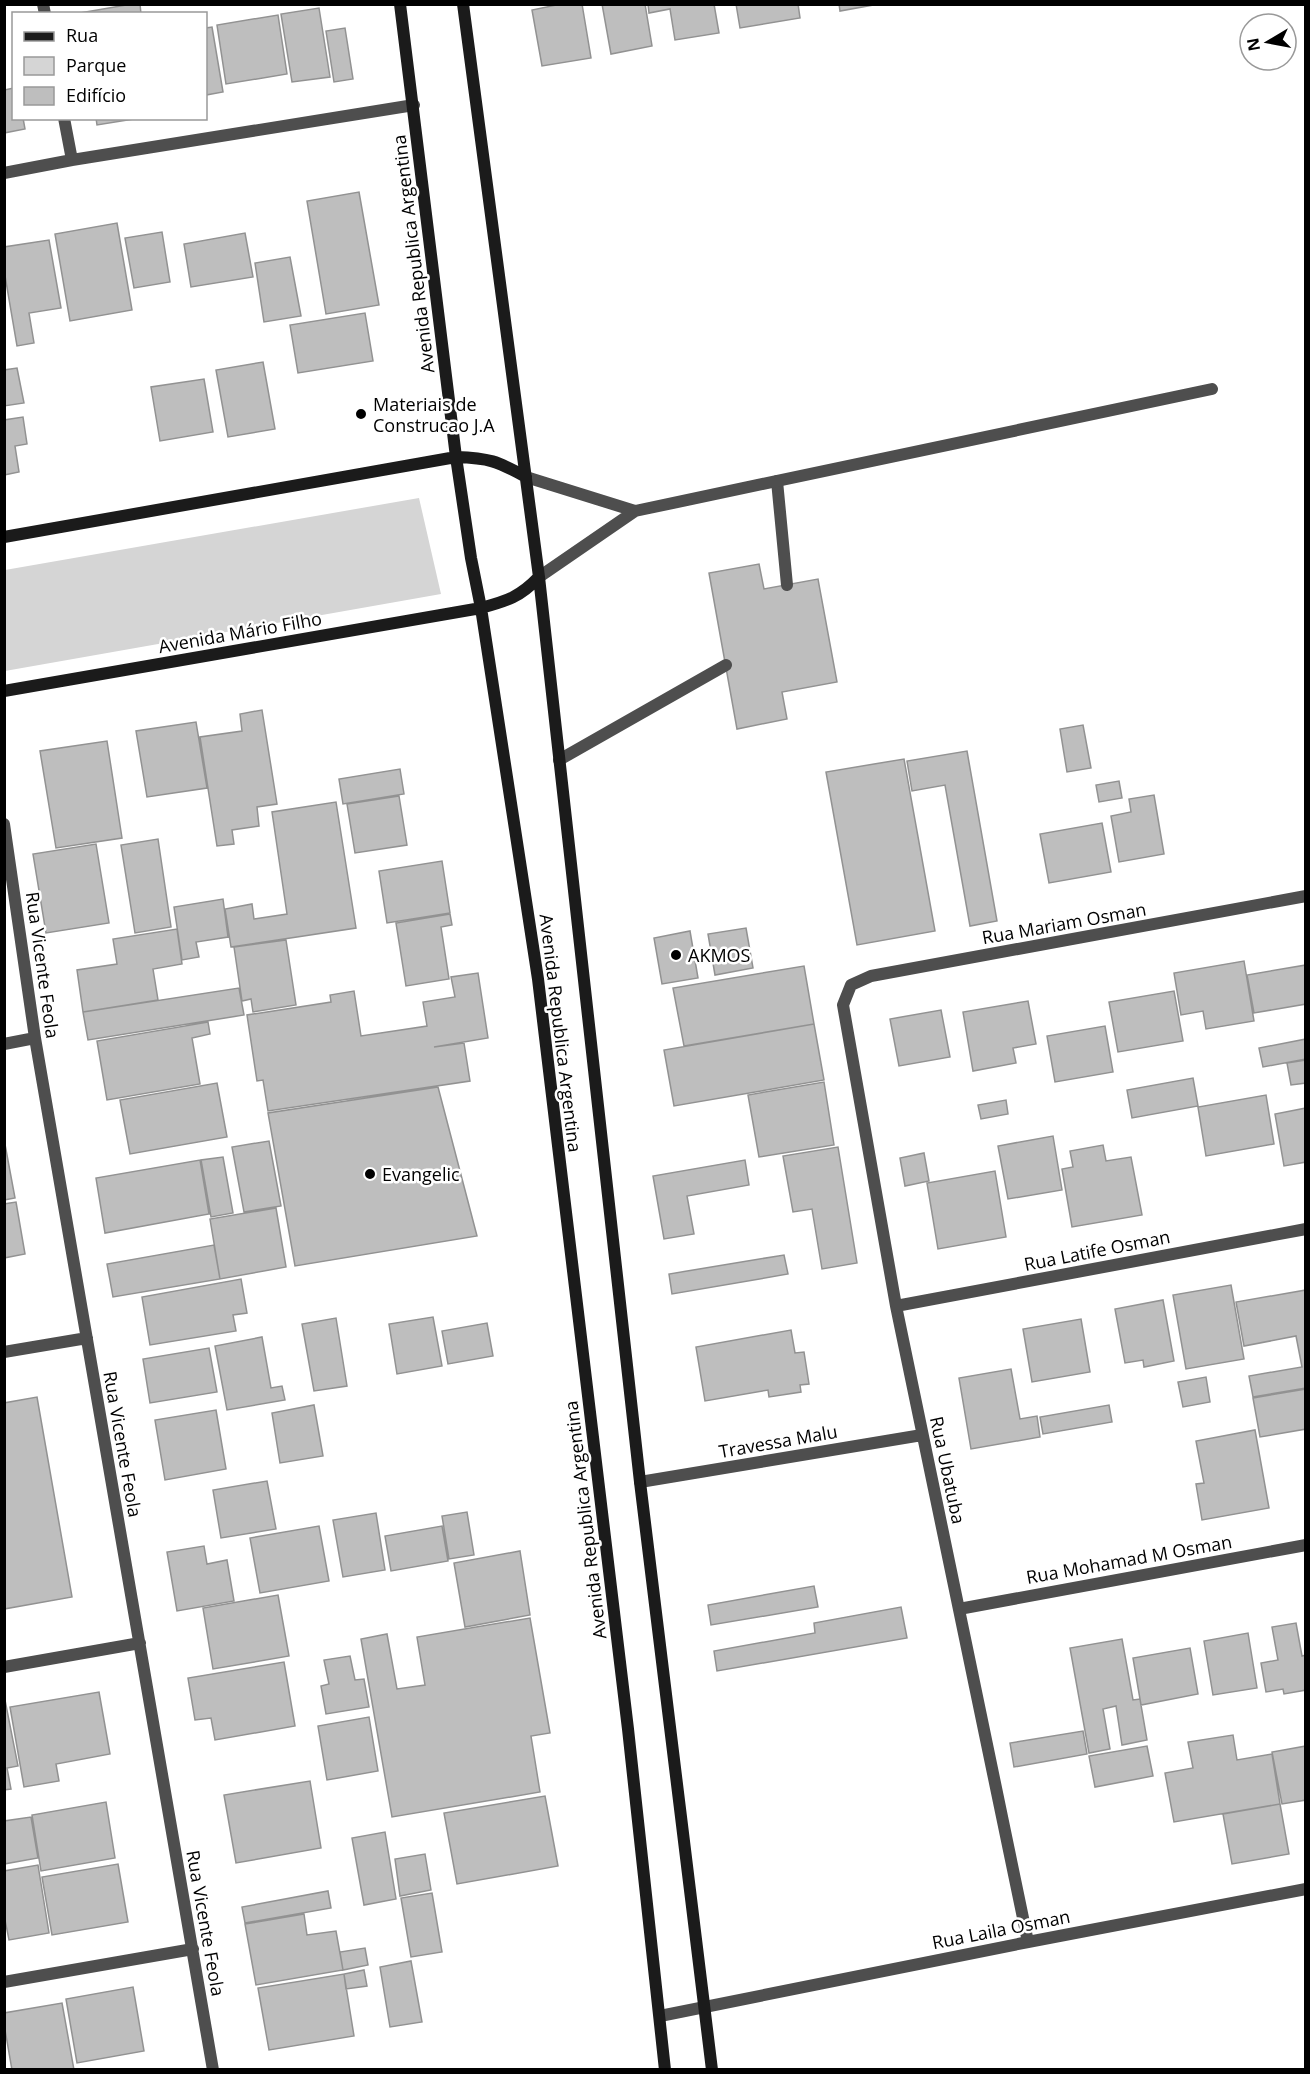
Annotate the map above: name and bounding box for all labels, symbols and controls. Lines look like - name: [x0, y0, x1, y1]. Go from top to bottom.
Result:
- legend: [12, 12, 207, 120]
- north arrow: [1238, 12, 1298, 72]
- text: Rua: [66, 23, 98, 47]
- text: N: [1241, 36, 1265, 53]
- text: Parque: [66, 53, 126, 77]
- text: Edifício: [66, 83, 126, 107]
- street label: Avenida Republica Argentina: [386, 133, 440, 375]
- place label: Materiais de Construcao J.A: [373, 392, 495, 437]
- marker: Materiais de Construcao J.A: [354, 407, 368, 421]
- street label: Avenida Mário Filho: [156, 606, 324, 658]
- street label: Rua Vicente Feola: [21, 890, 65, 1040]
- street label: Rua Mariam Osman: [980, 897, 1148, 949]
- street label: Avenida Republica Argentina: [534, 912, 588, 1154]
- place label: AKMOS: [688, 943, 751, 967]
- marker: AKMOS: [669, 948, 683, 962]
- place label: Evangelic: [382, 1162, 460, 1186]
- marker: Evangelic: [363, 1167, 377, 1181]
- street label: Rua Latife Osman: [1022, 1224, 1172, 1276]
- street label: Rua Vicente Feola: [98, 1369, 148, 1519]
- street label: Avenida Republica Argentina: [558, 1399, 612, 1641]
- street label: Rua Ubatuba: [925, 1414, 971, 1526]
- street label: Travessa Malu: [717, 1419, 839, 1463]
- street label: Rua Mohamad M Osman: [1024, 1529, 1234, 1589]
- street label: Rua Vicente Feola: [181, 1848, 231, 1998]
- street label: Rua Laila Osman: [930, 1904, 1072, 1954]

